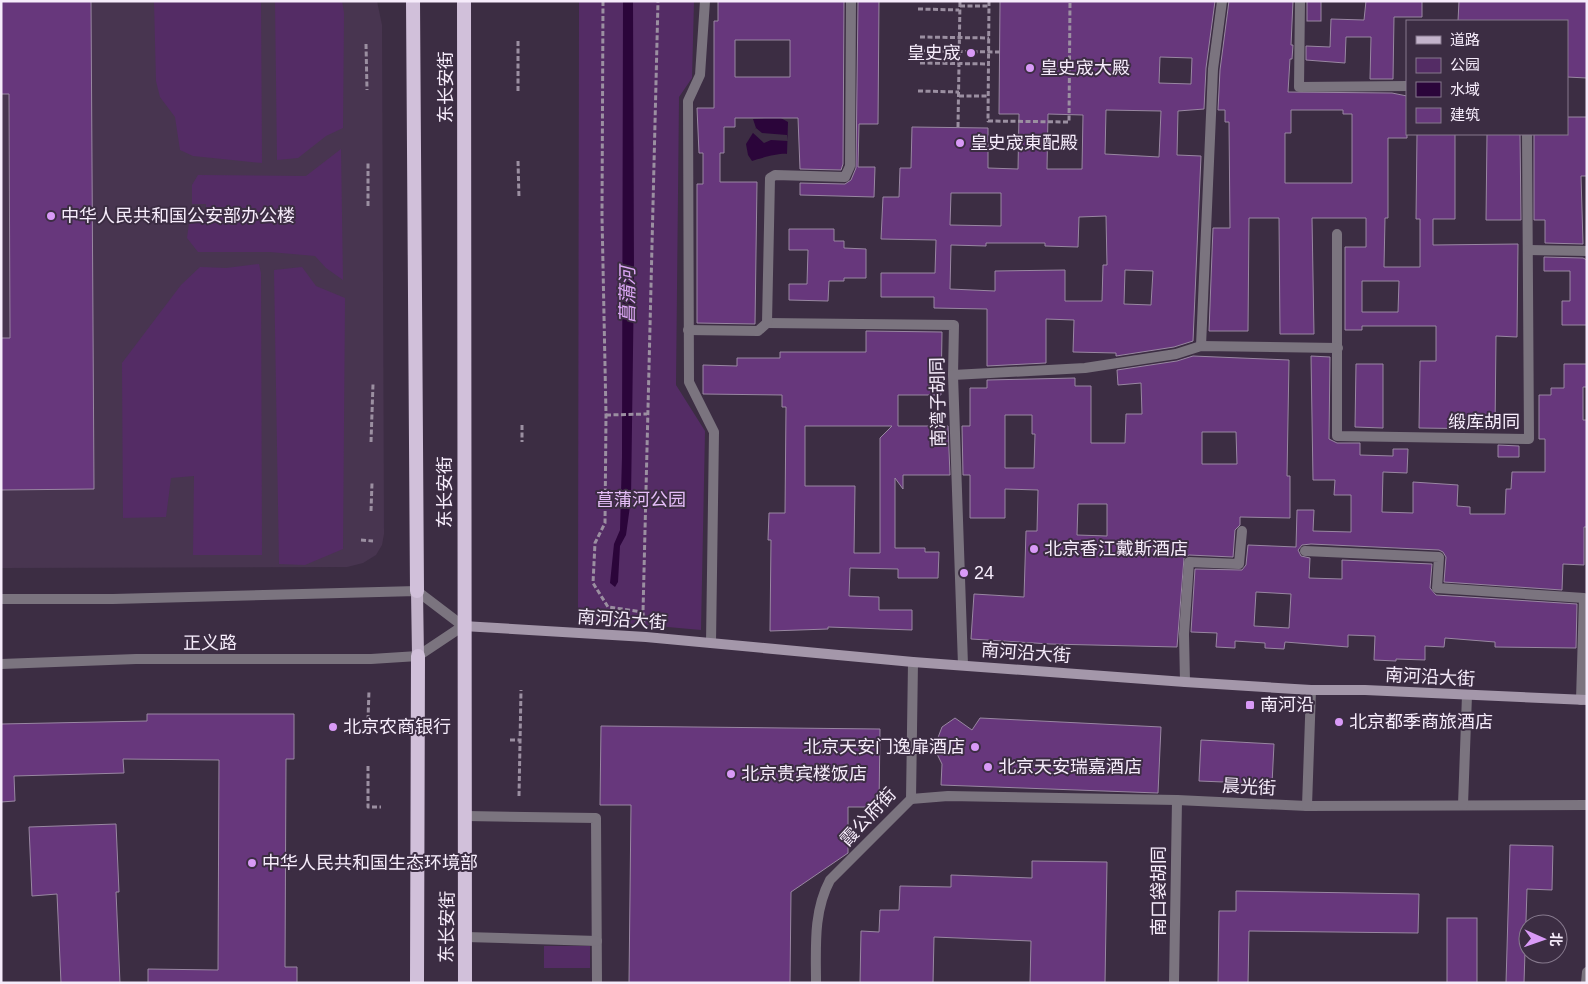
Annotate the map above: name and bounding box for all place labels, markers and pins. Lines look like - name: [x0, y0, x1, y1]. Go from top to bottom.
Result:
- place label: 皇史宬: [907, 43, 961, 63]
- marker: 皇史宬: [965, 47, 977, 59]
- place label: 皇史宬大殿: [1040, 58, 1130, 78]
- marker: 皇史宬大殿: [1024, 62, 1036, 74]
- place label: 皇史宬東配殿: [970, 133, 1078, 153]
- marker: 皇史宬東配殿: [954, 137, 966, 149]
- place label: 中华人民共和国公安部办公楼: [61, 206, 295, 226]
- marker: 中华人民共和国公安部办公楼: [45, 210, 57, 222]
- place label: 北京香江戴斯酒店: [1044, 539, 1188, 559]
- marker: 北京香江戴斯酒店: [1028, 543, 1040, 555]
- place label: 24: [974, 563, 994, 583]
- marker: 24: [958, 567, 970, 579]
- place label: 南河沿: [1260, 695, 1314, 715]
- marker: 南河沿: [1244, 699, 1256, 711]
- place label: 北京都季商旅酒店: [1349, 712, 1493, 732]
- marker: 北京都季商旅酒店: [1333, 716, 1345, 728]
- place label: 北京农商银行: [343, 717, 451, 737]
- marker: 北京农商银行: [327, 721, 339, 733]
- place label: 北京天安门逸扉酒店: [803, 737, 965, 757]
- marker: 北京天安门逸扉酒店: [969, 741, 981, 753]
- place label: 北京天安瑞嘉酒店: [998, 757, 1142, 777]
- marker: 北京天安瑞嘉酒店: [982, 761, 994, 773]
- place label: 北京贵宾楼饭店: [741, 764, 867, 784]
- marker: 北京贵宾楼饭店: [725, 768, 737, 780]
- place label: 中华人民共和国生态环境部: [262, 853, 478, 873]
- marker: 中华人民共和国生态环境部: [246, 857, 258, 869]

